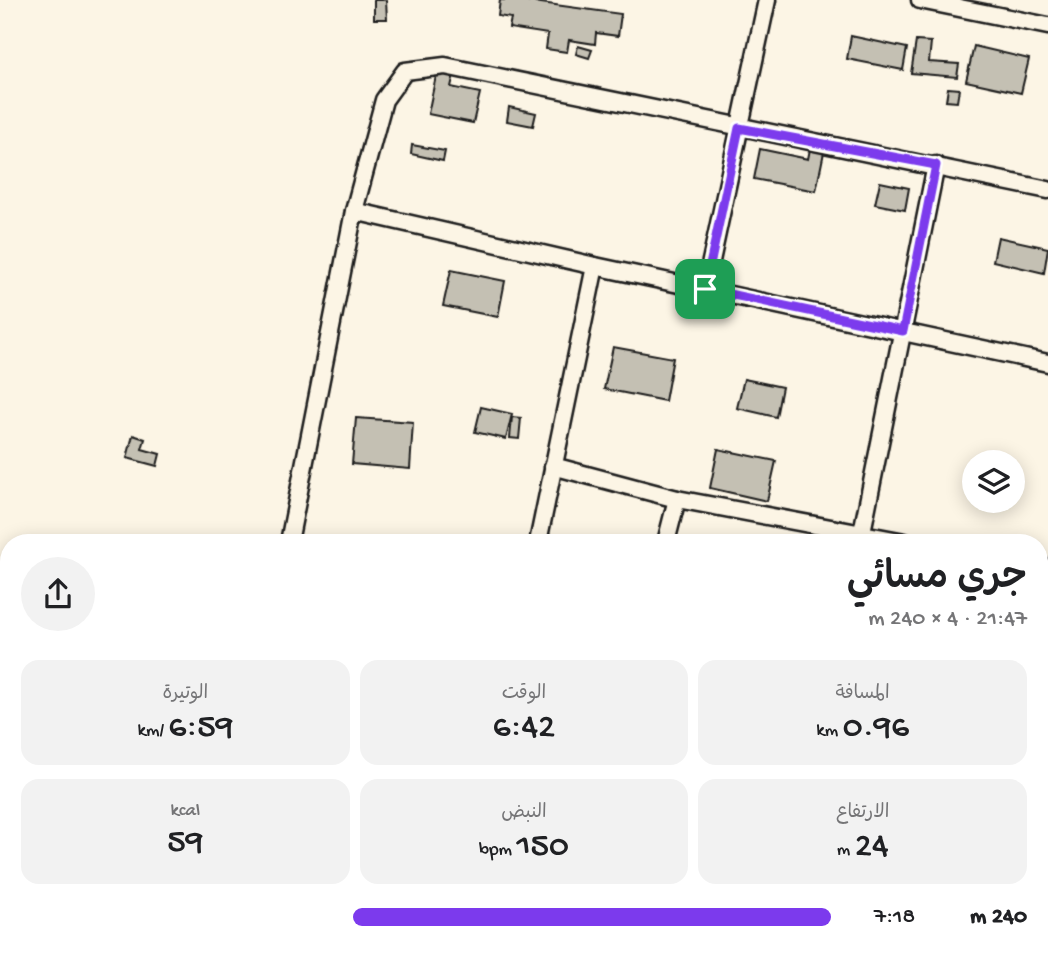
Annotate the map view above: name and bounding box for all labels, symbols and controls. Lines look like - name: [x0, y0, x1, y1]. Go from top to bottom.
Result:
- pin: [675, 259, 735, 319]
- icon: arrive: [686, 270, 724, 308]
- map controls: [962, 450, 1025, 513]
- button: layers: [962, 450, 1025, 513]
- button: share: [21, 557, 95, 631]
- text: جري مسائي: [847, 558, 1027, 602]
- text: 21:47 · 4 × 240 m: [868, 606, 1027, 633]
- text: الوتيرة: [162, 683, 208, 706]
- text: الوقت: [502, 683, 546, 706]
- text: المسافة: [836, 683, 890, 706]
- text: 6:59: [169, 708, 233, 749]
- text: 6:42: [493, 708, 555, 749]
- text: 0.96: [843, 708, 909, 749]
- text: /km: [137, 720, 169, 743]
- text: km: [816, 720, 843, 743]
- text: kcal: [171, 800, 200, 823]
- text: النبض: [501, 802, 547, 825]
- text: الارتفاع: [836, 802, 889, 825]
- text: 59: [167, 823, 203, 864]
- text: 150: [516, 827, 569, 868]
- text: 24: [855, 827, 889, 868]
- text: bpm: [479, 839, 516, 862]
- text: m: [837, 839, 855, 862]
- text: 7:18: [874, 904, 915, 931]
- text: 240 m: [970, 904, 1027, 931]

